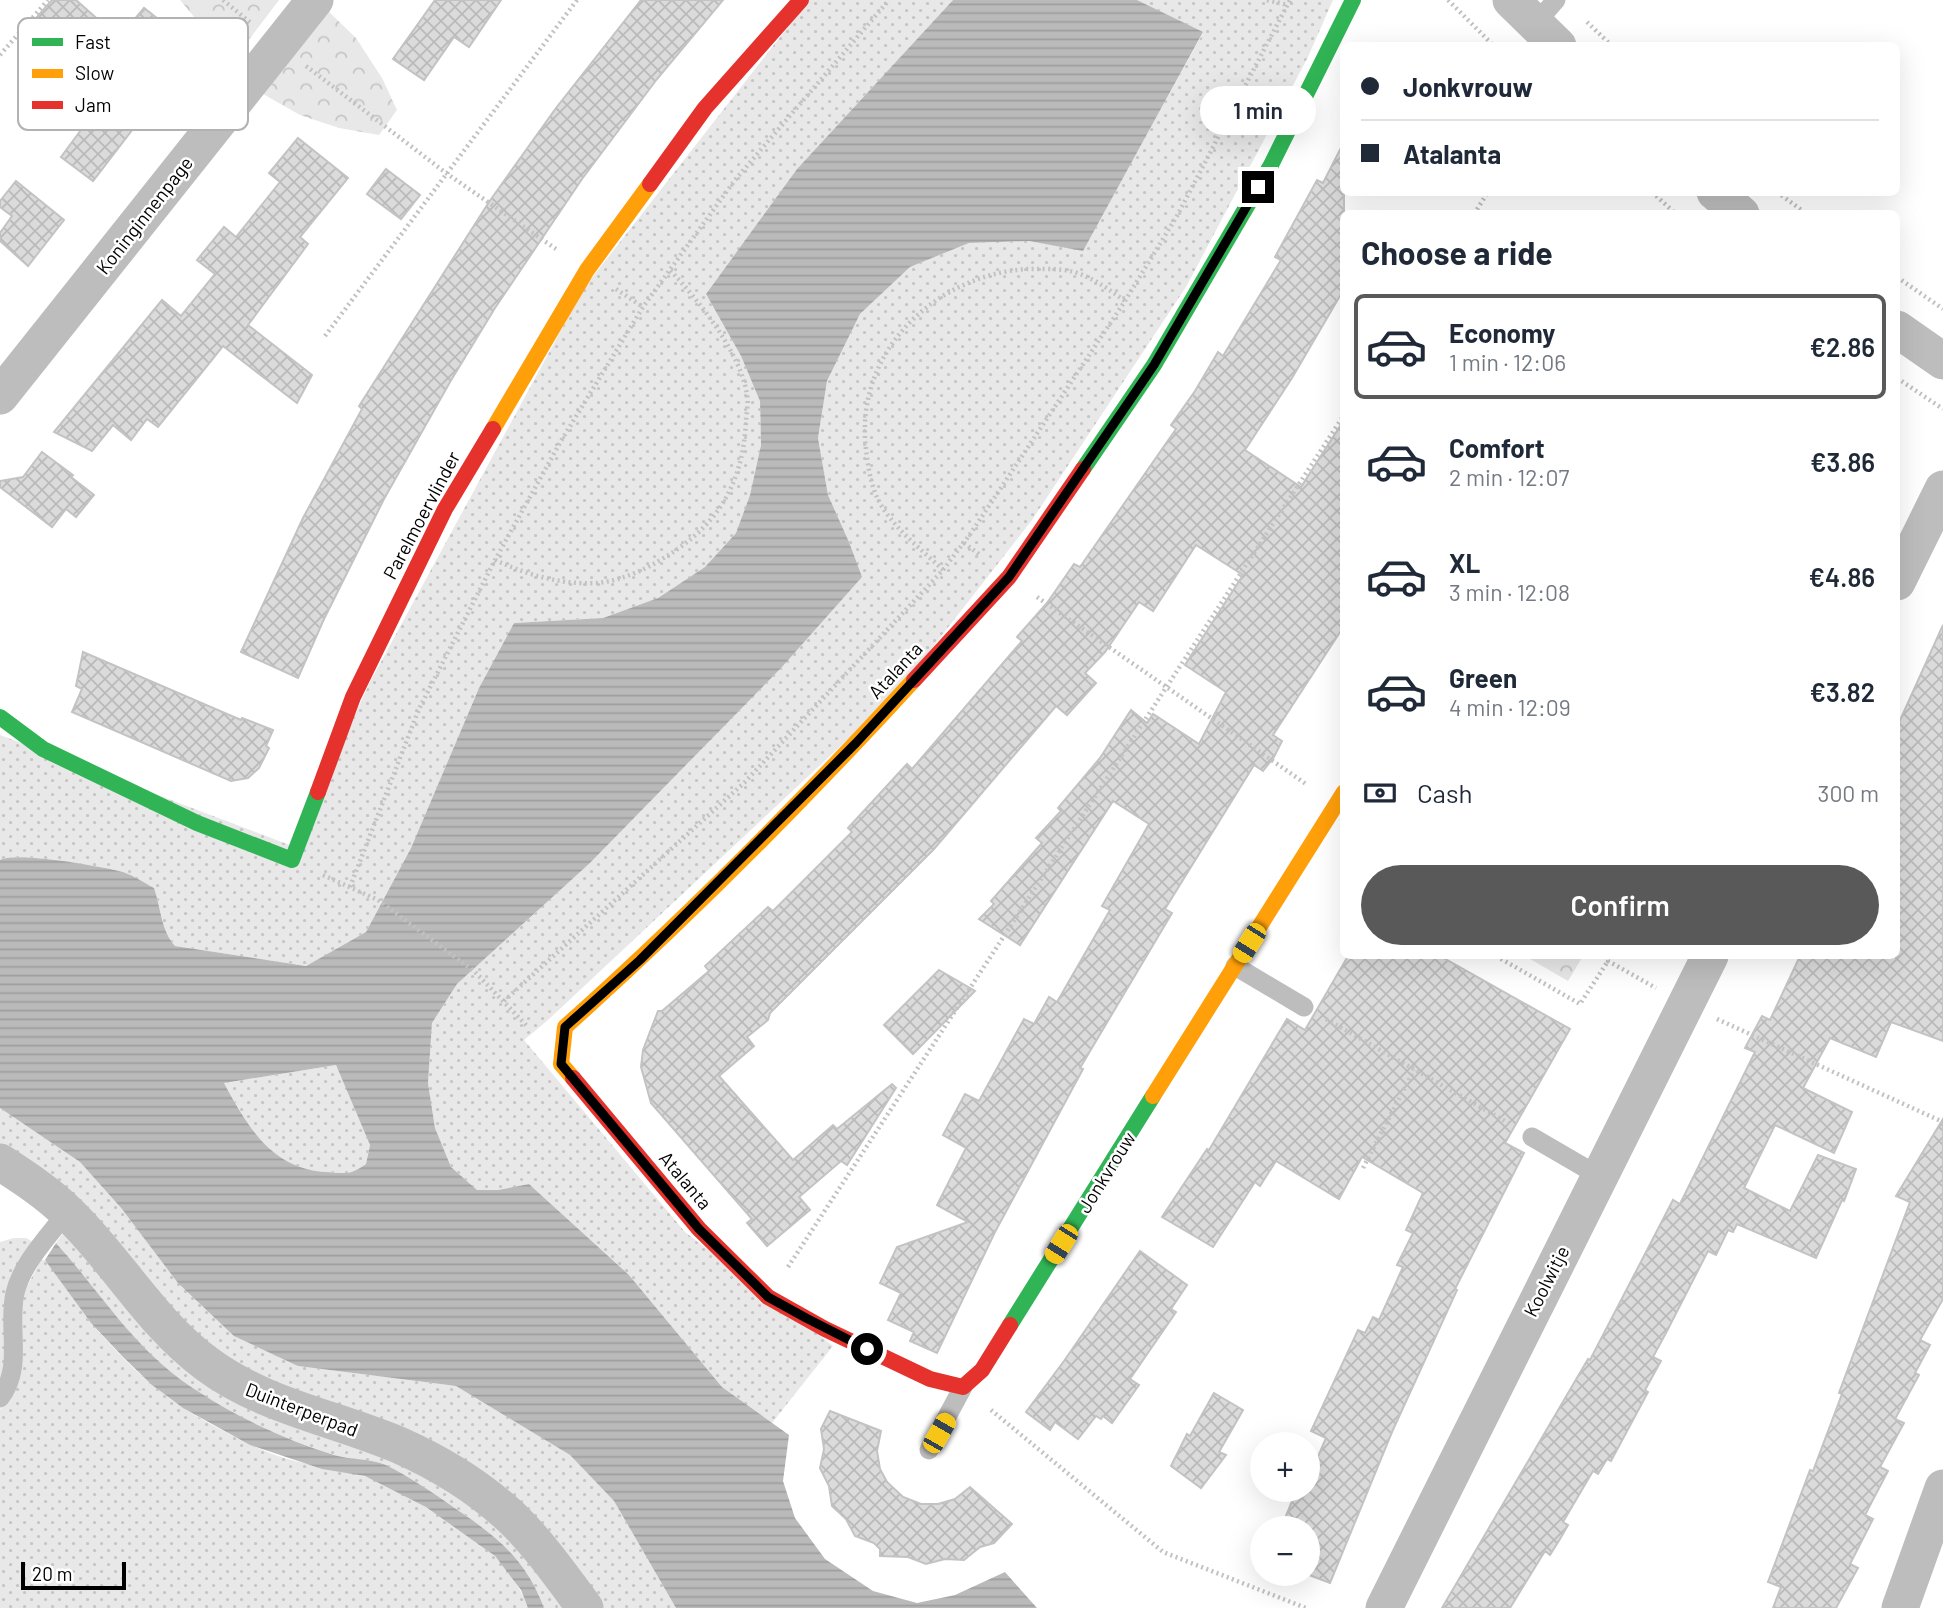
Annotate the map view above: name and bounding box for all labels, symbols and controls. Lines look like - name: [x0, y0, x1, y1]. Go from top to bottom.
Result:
- legend: [18, 18, 248, 130]
- text: Fast: [75, 30, 111, 53]
- text: Slow: [75, 61, 114, 84]
- text: Jonkvrouw: [1403, 71, 1533, 102]
- callout: 1 min: [1200, 86, 1316, 134]
- text: Jam: [75, 93, 111, 116]
- text: 1 min: [1233, 96, 1283, 124]
- text: Atalanta: [1403, 138, 1501, 169]
- street label: Koninginnenpage: [91, 151, 197, 279]
- route end: [1242, 171, 1274, 203]
- text: Choose a ride: [1361, 233, 1553, 271]
- icon: car: [1365, 315, 1428, 378]
- text: Economy: [1449, 317, 1555, 348]
- text: €2.86: [1809, 331, 1875, 362]
- text: 1 min · 12:06: [1449, 348, 1566, 376]
- icon: car: [1365, 430, 1428, 493]
- text: Comfort: [1449, 432, 1545, 463]
- text: €3.86: [1810, 446, 1875, 477]
- street label: Parelmoervlinder: [378, 447, 464, 583]
- text: 2 min · 12:07: [1449, 463, 1569, 491]
- icon: car: [1365, 545, 1428, 608]
- text: XL: [1449, 547, 1480, 578]
- text: €4.86: [1809, 561, 1875, 592]
- text: 3 min · 12:08: [1449, 578, 1570, 606]
- street label: Atalanta: [863, 637, 927, 703]
- icon: car: [1365, 660, 1428, 723]
- text: Green: [1449, 662, 1517, 693]
- text: €3.82: [1809, 676, 1875, 707]
- text: 4 min · 12:09: [1449, 693, 1571, 721]
- icon: cash: [1361, 774, 1399, 812]
- text: Cash: [1417, 777, 1472, 808]
- text: 300 m: [1818, 779, 1879, 807]
- button: Confirm: [1361, 865, 1879, 945]
- car: [1229, 920, 1270, 966]
- street label: Jonkvrouw: [1072, 1127, 1140, 1217]
- street label: Atalanta: [655, 1146, 717, 1214]
- car: [1041, 1221, 1082, 1267]
- street label: Koolwitje: [1518, 1242, 1574, 1320]
- route start: [851, 1333, 883, 1365]
- street label: Duinterperpad: [243, 1377, 361, 1441]
- car: [920, 1410, 959, 1456]
- map controls: [1250, 1432, 1320, 1586]
- button: +: [1250, 1432, 1320, 1502]
- button: −: [1250, 1516, 1320, 1586]
- scale bar: [21, 1559, 126, 1591]
- text: 20 m: [32, 1562, 72, 1585]

